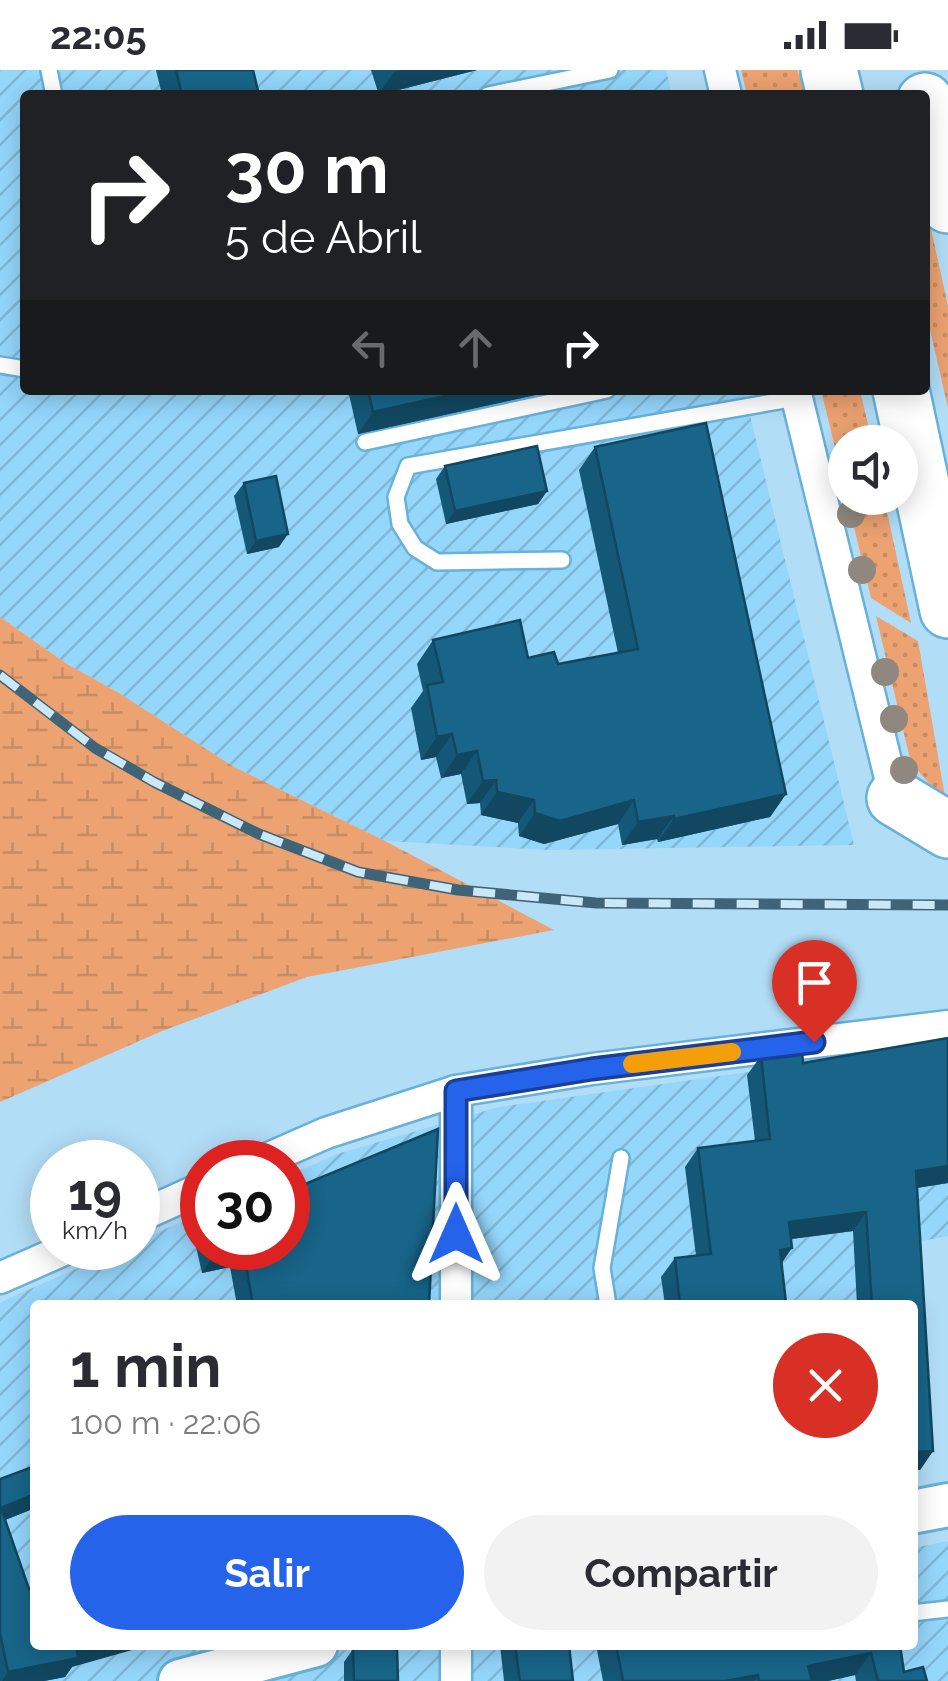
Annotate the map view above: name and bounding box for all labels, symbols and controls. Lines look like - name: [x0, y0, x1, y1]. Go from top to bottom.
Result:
- text: 22:05: [50, 13, 147, 58]
- text: 30 m: [225, 127, 389, 209]
- icon: right: [60, 130, 190, 260]
- text: 5 de Abril: [225, 211, 422, 264]
- icon: left: [343, 320, 398, 375]
- icon: ahead: [448, 320, 503, 375]
- icon: right: [553, 320, 608, 375]
- map controls: [828, 425, 918, 515]
- button: sound: [828, 425, 918, 515]
- pin: [772, 940, 857, 1043]
- icon: arrive: [787, 955, 842, 1010]
- speed limit sign: 30: [180, 1140, 310, 1270]
- text: 19: [68, 1163, 122, 1222]
- position arrow: [404, 1182, 508, 1286]
- text: km/h: [62, 1215, 128, 1245]
- text: 1 min: [70, 1331, 221, 1401]
- button: close: [773, 1333, 878, 1438]
- text: 100 m · 22:06: [70, 1404, 261, 1441]
- button: Salir: [70, 1515, 464, 1630]
- button: Compartir: [484, 1515, 878, 1630]

